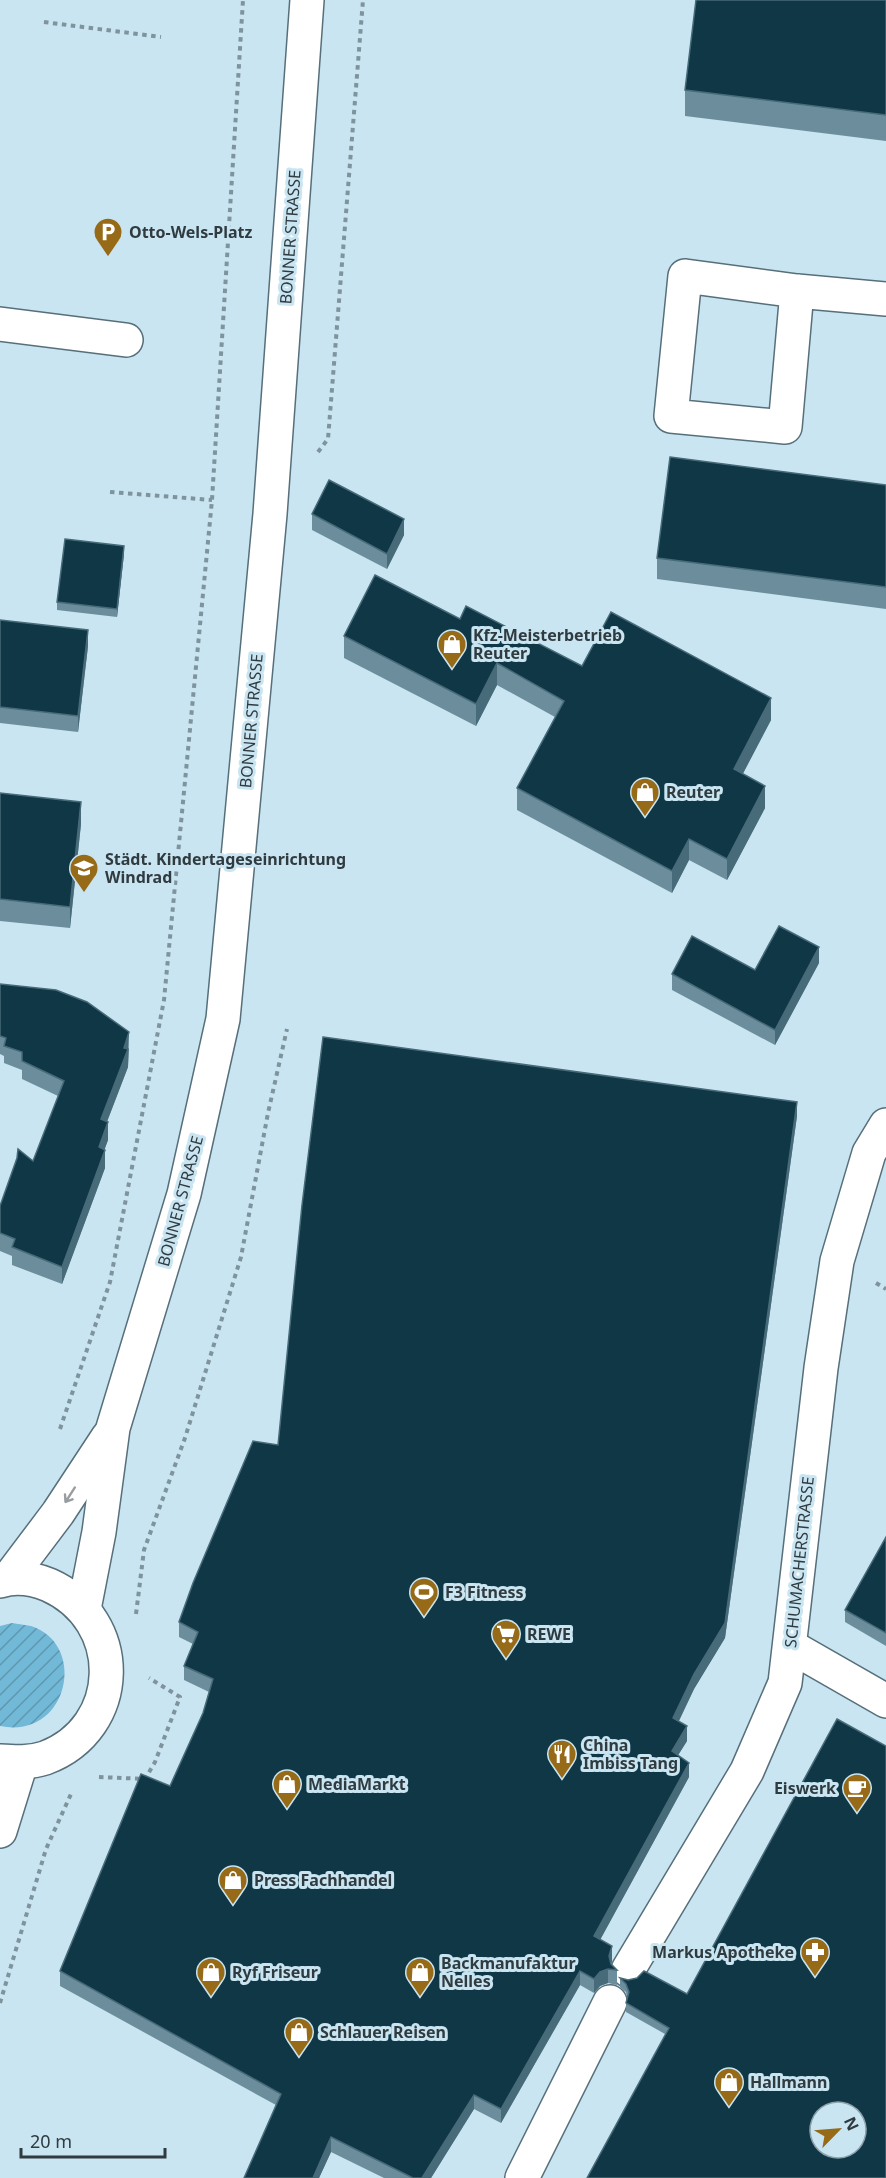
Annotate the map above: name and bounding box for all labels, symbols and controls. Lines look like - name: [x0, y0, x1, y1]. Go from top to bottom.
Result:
- street label: BONNER STRASSE: [274, 169, 306, 305]
- parking icon: Otto-Wels-Platz: [92, 216, 124, 258]
- place label: Otto-Wels-Platz: [129, 221, 253, 243]
- place label: Kfz-Meisterbetrieb Reuter: [473, 624, 622, 664]
- shop icon: Kfz-Meisterbetrieb Reuter: [436, 628, 468, 670]
- street label: BONNER STRASSE: [234, 653, 268, 789]
- shop icon: Reuter: [629, 776, 661, 818]
- place label: Reuter: [666, 781, 720, 803]
- place label: Städt. Kindertageseinrichtung Windrad: [105, 848, 346, 888]
- school or university icon: Städt. Kindertageseinrichtung Windrad: [68, 852, 100, 894]
- street label: BONNER STRASSE: [152, 1133, 208, 1269]
- street label: SCHUMACHERSTRASSE: [779, 1475, 819, 1649]
- one-way arrow: [64, 1486, 76, 1502]
- sports icon: F3 Fitness: [408, 1576, 440, 1618]
- place label: F3 Fitness: [445, 1581, 524, 1603]
- supermarket icon: REWE: [490, 1618, 522, 1660]
- place label: REWE: [527, 1623, 571, 1645]
- place label: China Imbiss Tang: [583, 1734, 678, 1774]
- restaurant icon: China Imbiss Tang: [546, 1738, 578, 1780]
- shop icon: MediaMarkt: [271, 1768, 303, 1810]
- cafe icon: Eiswerk: [841, 1772, 873, 1814]
- place label: MediaMarkt: [308, 1773, 406, 1795]
- place label: Eiswerk: [774, 1777, 836, 1799]
- shop icon: Press Fachhandel: [217, 1864, 249, 1906]
- place label: Press Fachhandel: [254, 1869, 392, 1891]
- pharmacy icon: Markus Apotheke: [799, 1936, 831, 1978]
- place label: Markus Apotheke: [652, 1941, 794, 1963]
- place label: Backmanufaktur Nelles: [441, 1952, 576, 1992]
- shop icon: Ryf Friseur: [195, 1956, 227, 1998]
- shop icon: Backmanufaktur Nelles: [404, 1956, 436, 1998]
- place label: Ryf Friseur: [232, 1961, 318, 1983]
- shop icon: Schlauer Reisen: [283, 2016, 315, 2058]
- place label: Schlauer Reisen: [320, 2021, 446, 2043]
- shop icon: Hallmann: [713, 2066, 745, 2108]
- place label: Hallmann: [750, 2071, 827, 2093]
- north arrow: [808, 2100, 868, 2160]
- text: N: [839, 2113, 864, 2134]
- scale bar: [21, 2121, 165, 2159]
- text: 20 m: [30, 2129, 72, 2153]

